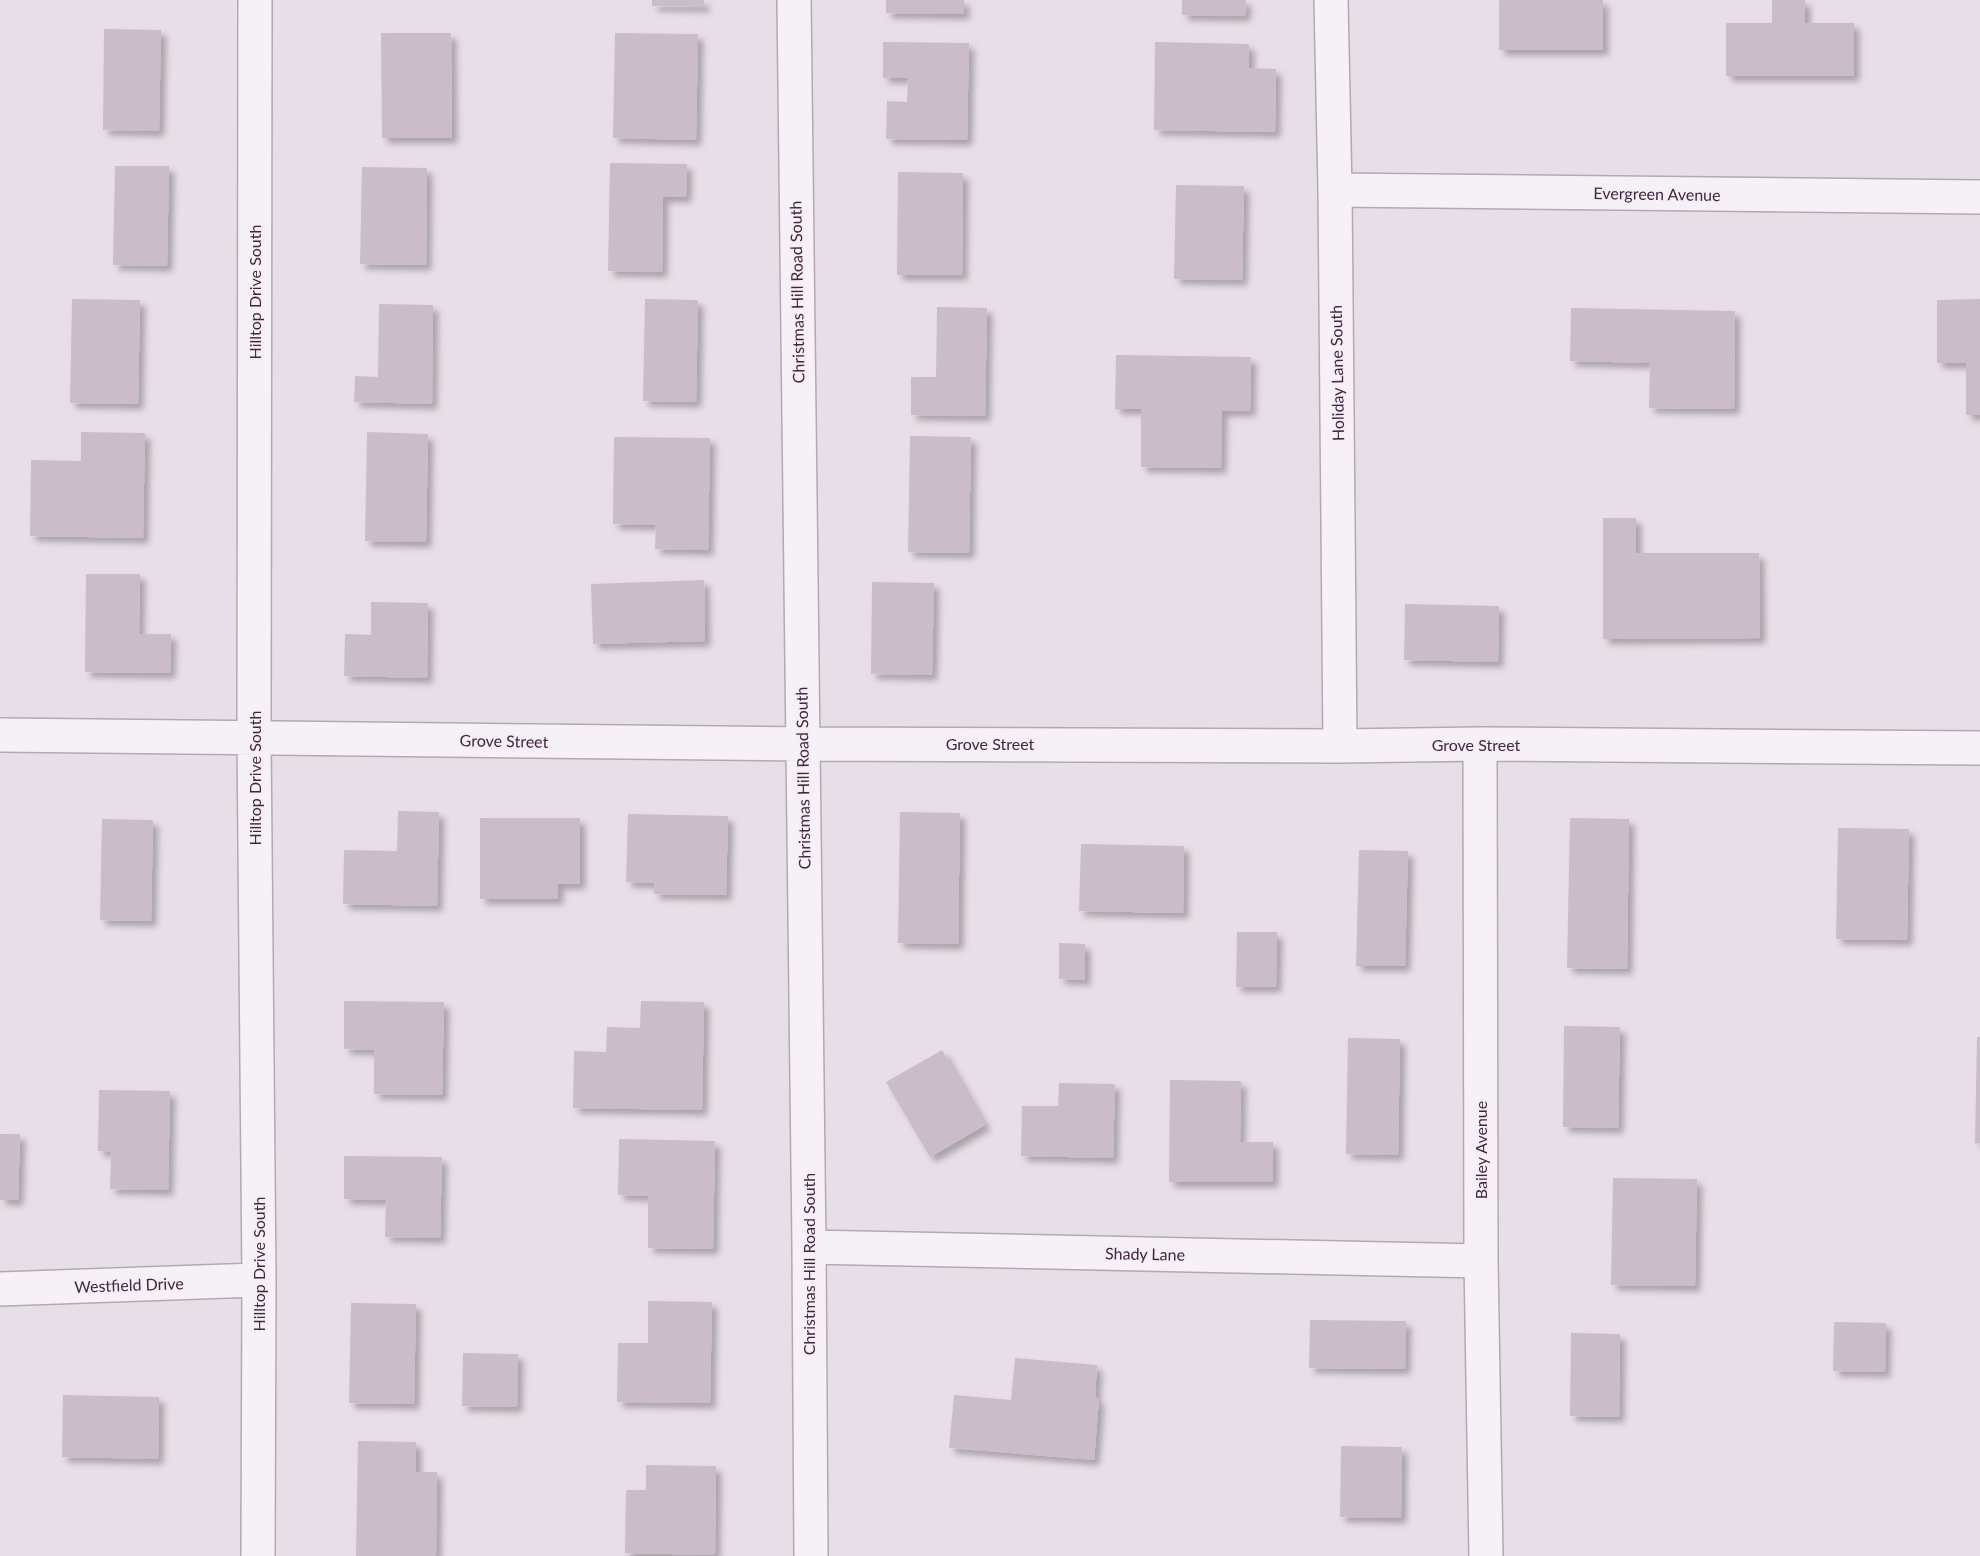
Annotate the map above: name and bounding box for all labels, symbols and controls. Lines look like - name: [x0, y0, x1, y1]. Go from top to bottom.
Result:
- street label: Evergreen Avenue: [1593, 183, 1721, 204]
- street label: Christmas Hill Road South: [785, 201, 808, 383]
- street label: Hilltop Drive South: [245, 225, 264, 359]
- street label: Holiday Lane South: [1326, 305, 1347, 441]
- street label: Christmas Hill Road South: [791, 687, 814, 869]
- street label: Hilltop Drive South: [245, 711, 264, 845]
- street label: Grove Street: [460, 730, 549, 751]
- street label: Grove Street: [946, 734, 1035, 753]
- street label: Grove Street: [1432, 735, 1521, 754]
- street label: Bailey Avenue: [1471, 1101, 1490, 1199]
- street label: Christmas Hill Road South: [799, 1173, 818, 1355]
- street label: Hilltop Drive South: [249, 1197, 268, 1331]
- street label: Shady Lane: [1105, 1243, 1185, 1264]
- street label: Westfield Drive: [74, 1273, 184, 1296]

